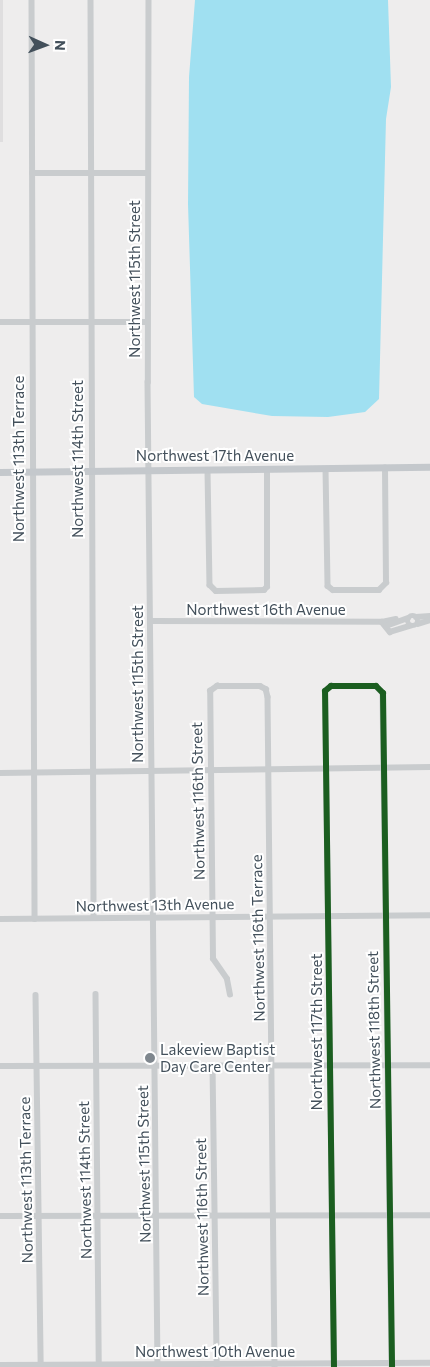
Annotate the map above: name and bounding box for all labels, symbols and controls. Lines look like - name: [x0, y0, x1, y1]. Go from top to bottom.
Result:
- north arrow: [20, 20, 70, 70]
- text: N: [52, 40, 69, 51]
- street label: Northwest 115th Street: [126, 200, 144, 358]
- street label: Northwest 113th Terrace: [10, 376, 28, 542]
- street label: Northwest 114th Street: [69, 380, 87, 538]
- street label: Northwest 17th Avenue: [136, 447, 294, 465]
- street label: Northwest 16th Avenue: [186, 601, 346, 619]
- street label: Northwest 115th Street: [129, 605, 147, 763]
- street label: Northwest 116th Street: [188, 722, 208, 880]
- street label: Northwest 116th Terrace: [248, 854, 268, 1022]
- street label: Northwest 13th Avenue: [75, 895, 235, 915]
- street label: Northwest 118th Street: [364, 951, 384, 1109]
- street label: Northwest 117th Street: [308, 953, 326, 1111]
- place label: Lakeview Baptist Day Care Center: [160, 1040, 275, 1075]
- marker: Lakeview Baptist Day Care Center: [144, 1052, 156, 1064]
- street label: Northwest 115th Street: [134, 1085, 154, 1243]
- street label: Northwest 113th Terrace: [16, 1097, 36, 1263]
- street label: Northwest 114th Street: [75, 1101, 95, 1259]
- street label: Northwest 116th Street: [192, 1138, 212, 1296]
- street label: Northwest 10th Avenue: [135, 1343, 295, 1361]

